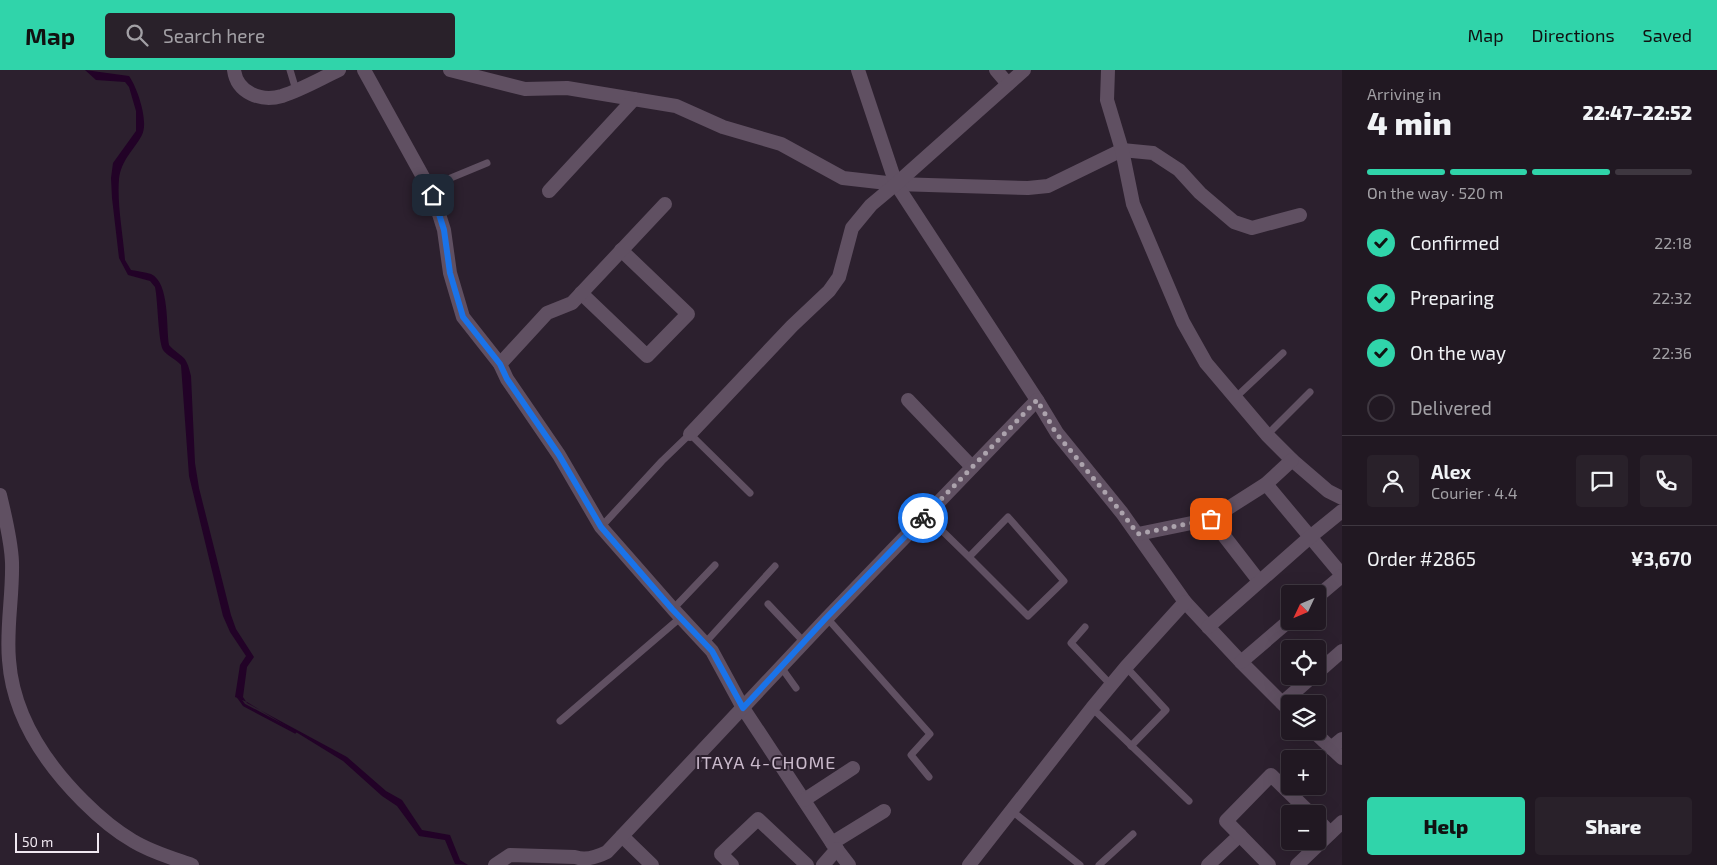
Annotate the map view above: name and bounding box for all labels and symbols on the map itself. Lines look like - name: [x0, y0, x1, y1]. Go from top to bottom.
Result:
- pin: [412, 174, 454, 216]
- courier: [898, 493, 948, 543]
- pin: [1190, 498, 1232, 540]
- north arrow: [1281, 585, 1326, 630]
- district label: ITAYA 4-CHOME: [696, 751, 836, 773]
- scale bar: [15, 830, 99, 853]

